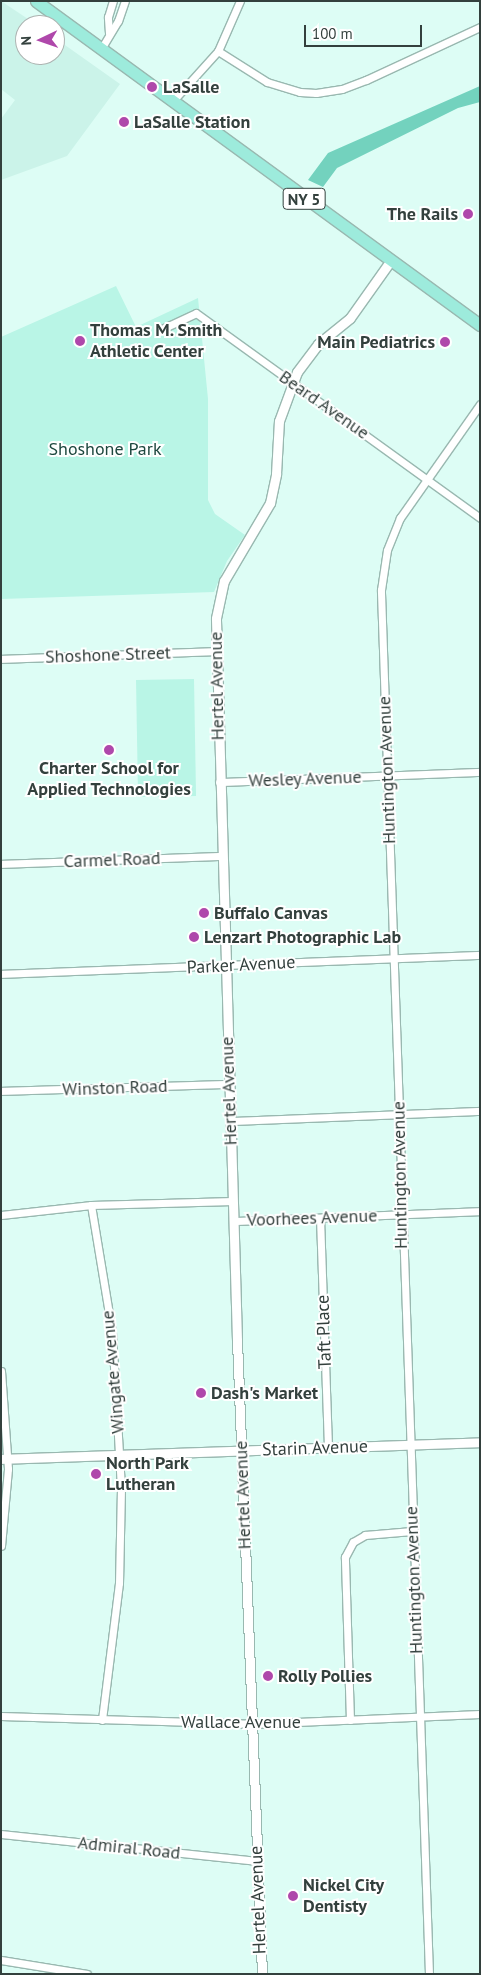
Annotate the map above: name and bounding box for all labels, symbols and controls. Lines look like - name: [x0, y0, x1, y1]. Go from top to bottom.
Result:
- north arrow: [15, 15, 65, 65]
- scale bar: [306, 15, 424, 47]
- text: 100 m: [312, 24, 353, 43]
- text: N: [17, 36, 35, 46]
- place label: LaSalle: [163, 76, 219, 98]
- marker: LaSalle: [145, 80, 159, 94]
- place label: LaSalle Station: [134, 111, 250, 133]
- marker: LaSalle Station: [118, 116, 130, 128]
- road number: NY 5: [282, 185, 326, 212]
- place label: The Rails: [387, 203, 458, 225]
- marker: The Rails: [462, 208, 474, 220]
- place label: Thomas M. Smith Athletic Center: [90, 320, 224, 362]
- place label: Main Pediatrics: [317, 331, 435, 353]
- marker: Thomas M. Smith Athletic Center: [74, 335, 86, 347]
- marker: Main Pediatrics: [439, 336, 451, 348]
- street label: Beard Avenue: [275, 366, 373, 444]
- park label: Shoshone Park: [48, 438, 162, 460]
- street label: Hertel Avenue: [205, 631, 229, 741]
- street label: Shoshone Street: [45, 642, 171, 668]
- street label: Huntington Avenue: [374, 695, 400, 845]
- marker: Charter School for Applied Technologies: [103, 744, 115, 756]
- place label: Charter School for Applied Technologies: [27, 758, 191, 801]
- street label: Wesley Avenue: [248, 766, 362, 792]
- street label: Carmel Road: [63, 848, 161, 872]
- place label: Buffalo Canvas: [214, 902, 328, 924]
- marker: Buffalo Canvas: [198, 907, 210, 919]
- place label: Lenzart Photographic Lab: [204, 926, 402, 948]
- marker: Lenzart Photographic Lab: [188, 931, 200, 943]
- street label: Parker Avenue: [186, 951, 296, 979]
- street label: Hertel Avenue: [216, 1036, 242, 1146]
- street label: Winston Road: [62, 1075, 168, 1101]
- street label: Huntington Avenue: [388, 1101, 412, 1249]
- street label: Voorhees Avenue: [246, 1205, 378, 1231]
- street label: Taft Place: [312, 1294, 336, 1370]
- street label: Wingate Avenue: [97, 1309, 129, 1435]
- place label: Dash's Market: [211, 1382, 318, 1404]
- marker: Dash's Market: [195, 1387, 207, 1399]
- street label: Starin Avenue: [261, 1435, 369, 1461]
- street label: Hertel Avenue: [230, 1440, 256, 1550]
- place label: North Park Lutheran: [106, 1453, 189, 1496]
- marker: North Park Lutheran: [90, 1468, 102, 1480]
- street label: Huntington Avenue: [401, 1505, 427, 1655]
- place label: Rolly Pollies: [278, 1665, 373, 1687]
- marker: Rolly Pollies: [262, 1670, 274, 1682]
- street label: Wallace Avenue: [181, 1711, 301, 1733]
- street label: Admiral Road: [77, 1832, 181, 1864]
- street label: Hertel Avenue: [245, 1845, 271, 1955]
- place label: Nickel City Dentisty: [303, 1875, 384, 1918]
- marker: Nickel City Dentisty: [287, 1890, 299, 1902]

